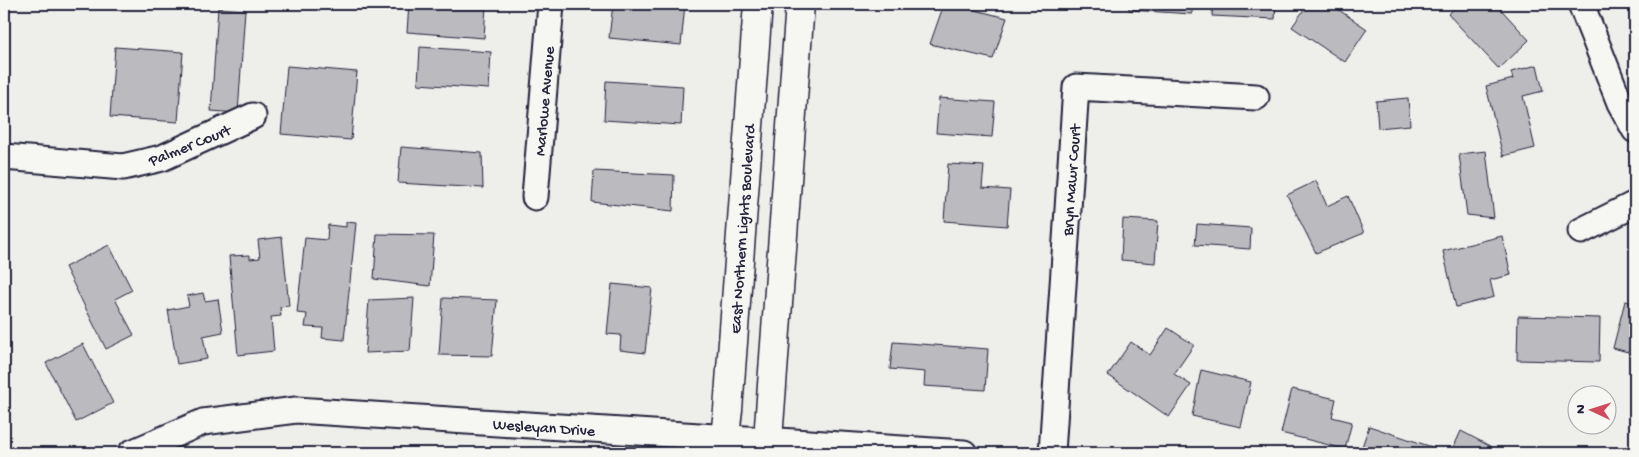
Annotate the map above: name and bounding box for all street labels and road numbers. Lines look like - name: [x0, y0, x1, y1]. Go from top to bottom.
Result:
- street label: Marlowe Avenue: [532, 45, 561, 157]
- street label: Palmer Court: [145, 122, 236, 173]
- street label: East Northern Lights Boulevard: [728, 122, 761, 335]
- street label: Bryn Mawr Court: [1060, 122, 1087, 238]
- street label: Wesleyan Drive: [492, 416, 596, 443]

